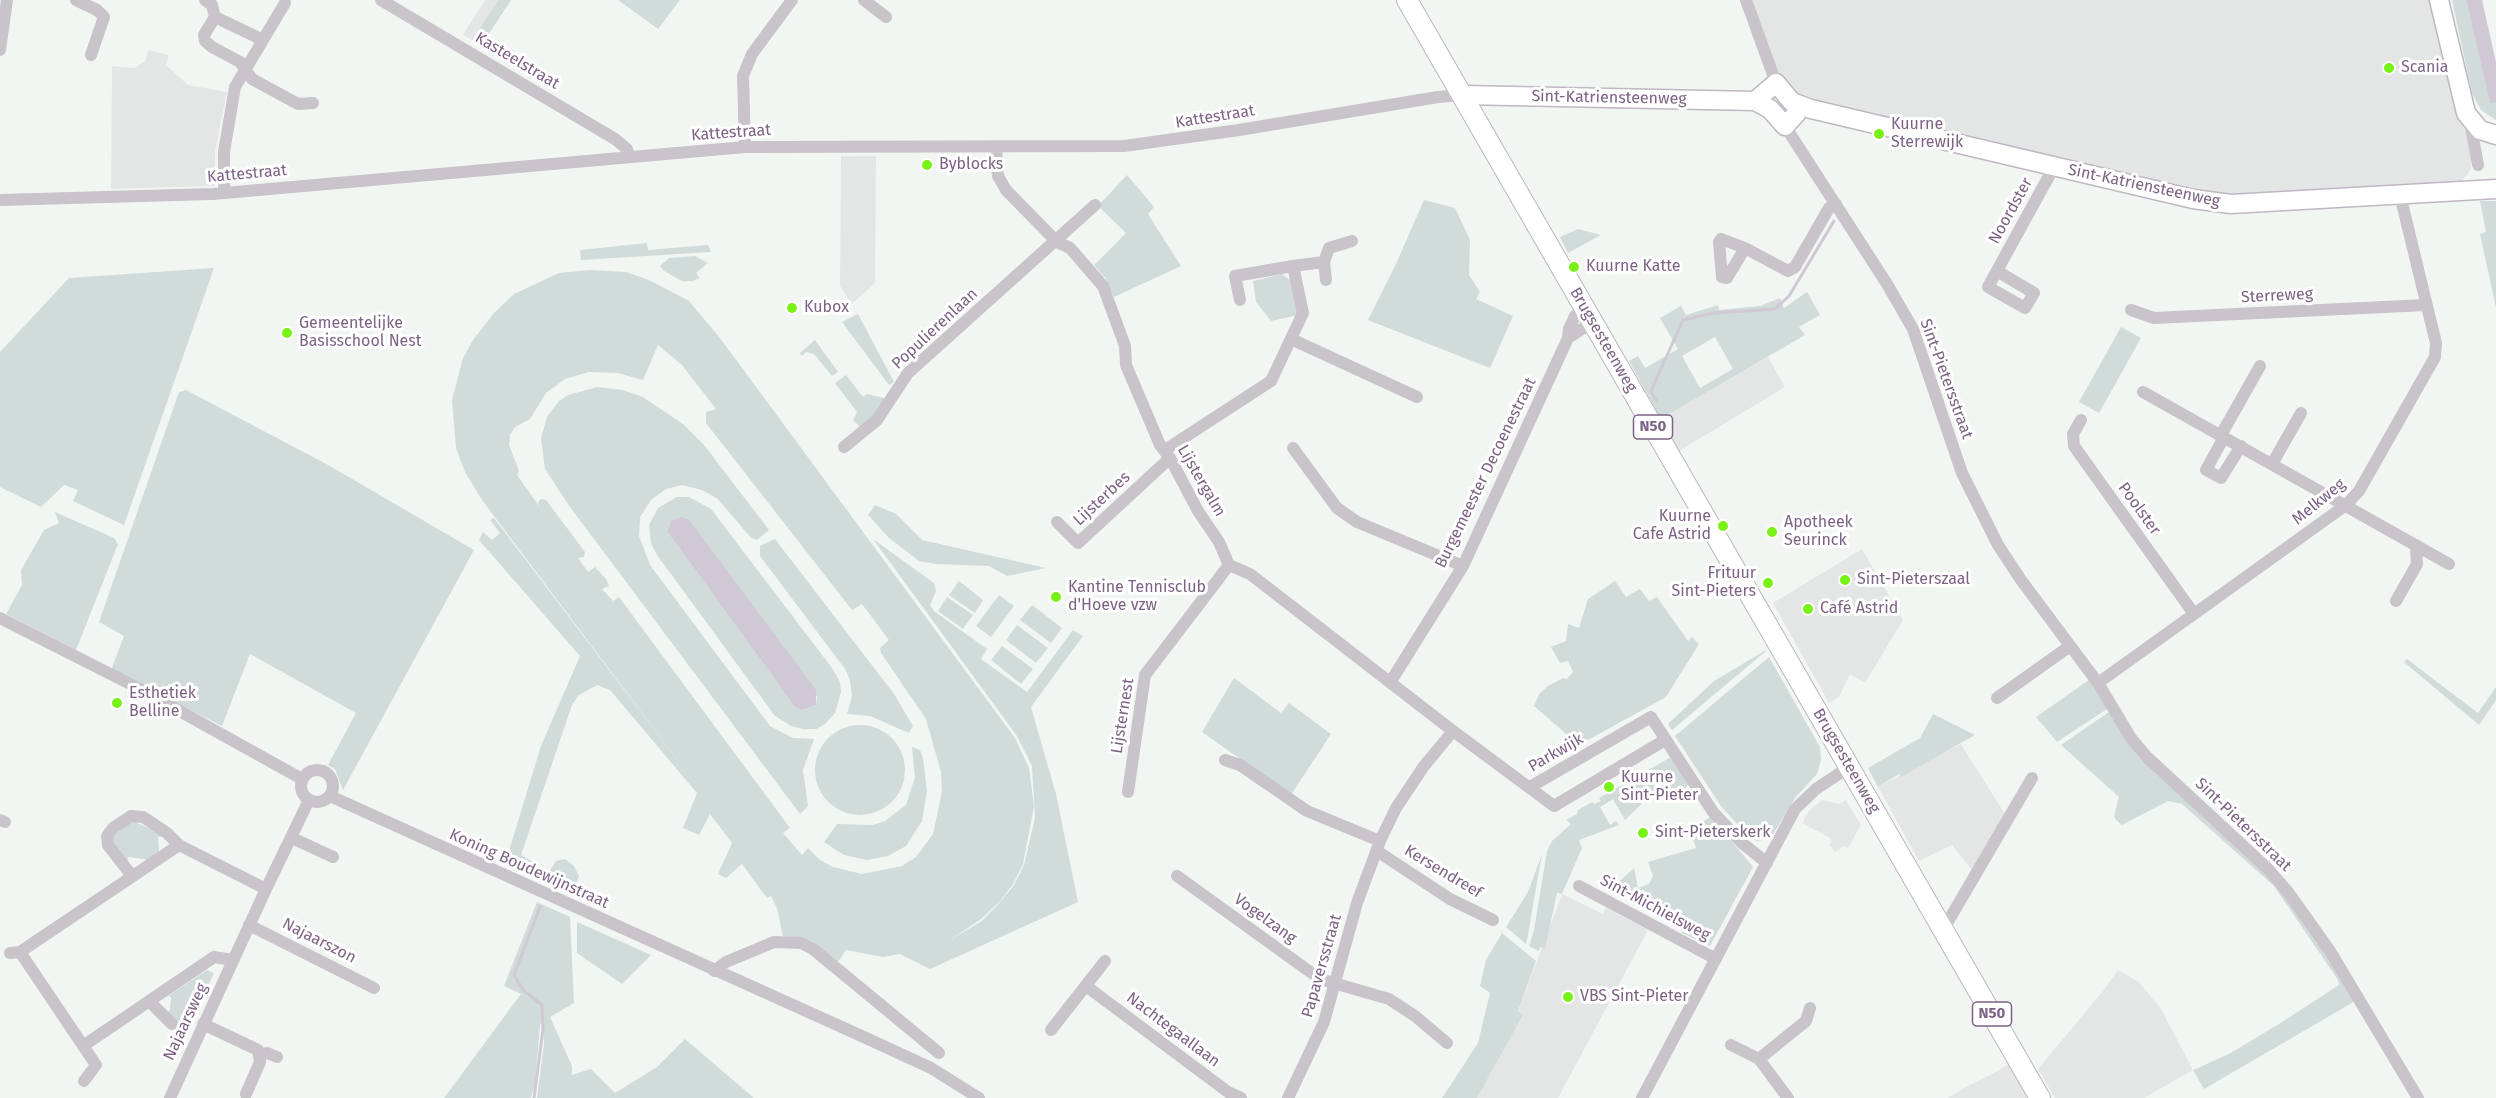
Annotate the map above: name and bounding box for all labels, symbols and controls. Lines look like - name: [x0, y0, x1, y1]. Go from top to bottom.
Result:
- street label: Kasteelstraat: [471, 28, 563, 94]
- place label: Scania: [2401, 58, 2449, 78]
- marker: Scania: [2382, 61, 2396, 75]
- street label: Sint-Katriensteenweg: [1531, 87, 1687, 109]
- street label: Kattestraat: [1174, 101, 1256, 133]
- place label: Kuurne Sterrewijk: [1891, 115, 1963, 153]
- street label: Kattestraat: [690, 121, 772, 145]
- marker: Kuurne Sterrewijk: [1872, 127, 1886, 141]
- place label: Byblocks: [939, 155, 1003, 175]
- marker: Byblocks: [920, 158, 934, 172]
- street label: Sint-Katriensteenweg: [2066, 160, 2222, 212]
- street label: Kattestraat: [206, 161, 288, 187]
- street label: Noordster: [1985, 175, 2037, 247]
- place label: Kuurne Katte: [1586, 257, 1680, 277]
- marker: Kuurne Katte: [1567, 260, 1581, 274]
- street label: Populierenlaan: [888, 284, 982, 374]
- street label: Brugsesteenweg: [1565, 284, 1641, 396]
- street label: Sterreweg: [2241, 285, 2313, 307]
- place label: Kubox: [804, 298, 849, 318]
- marker: Kubox: [785, 301, 799, 315]
- place label: Gemeentelijke Basisschool Nest: [299, 314, 422, 352]
- street label: Sint-Pietersstraat: [1915, 316, 1977, 442]
- marker: Gemeentelijke Basisschool Nest: [280, 326, 294, 340]
- street label: Burgemeester Decoenestraat: [1431, 375, 1541, 571]
- road number: N50: [1634, 415, 1672, 439]
- street label: Lijstergalm: [1173, 442, 1229, 520]
- street label: Lijsterbes: [1070, 468, 1134, 530]
- street label: Melkweg: [2289, 475, 2349, 529]
- street label: Poolster: [2114, 479, 2164, 539]
- place label: Kuurne Cafe Astrid: [1633, 507, 1711, 545]
- place label: Apotheek Seurinck: [1784, 513, 1853, 551]
- marker: Kuurne Cafe Astrid: [1716, 519, 1730, 533]
- marker: Apotheek Seurinck: [1765, 525, 1779, 539]
- place label: Frituur Sint-Pieters: [1672, 564, 1756, 602]
- place label: Sint-Pieterszaal: [1857, 570, 1970, 590]
- marker: Sint-Pieterszaal: [1838, 573, 1852, 587]
- marker: Frituur Sint-Pieters: [1761, 576, 1775, 590]
- place label: Kantine Tennisclub d'Hoeve vzw: [1068, 578, 1206, 616]
- marker: Kantine Tennisclub d'Hoeve vzw: [1049, 590, 1063, 604]
- place label: Café Astrid: [1820, 599, 1898, 619]
- marker: Café Astrid: [1801, 602, 1815, 616]
- street label: Lijsternest: [1108, 677, 1138, 755]
- place label: Esthetiek Belline: [129, 684, 196, 722]
- marker: Esthetiek Belline: [110, 696, 124, 710]
- street label: Brugsesteenweg: [1808, 705, 1884, 817]
- street label: Parkwijk: [1525, 730, 1587, 776]
- place label: Kuurne Sint-Pieter: [1621, 768, 1698, 806]
- street label: Sint-Pietersstraat: [2191, 774, 2295, 876]
- marker: Kuurne Sint-Pieter: [1602, 780, 1616, 794]
- place label: Sint-Pieterskerk: [1655, 823, 1771, 843]
- street label: Koning Boudewijnstraat: [446, 825, 612, 913]
- marker: Sint-Pieterskerk: [1636, 826, 1650, 840]
- street label: Kersendreef: [1401, 841, 1485, 903]
- street label: Sint-Michielsweg: [1597, 871, 1713, 945]
- street label: Vogelzang: [1230, 890, 1300, 948]
- street label: Papaversstraat: [1298, 912, 1346, 1020]
- street label: Najaarszon: [279, 914, 359, 968]
- street label: Najaarsweg: [160, 980, 212, 1064]
- place label: VBS Sint-Pieter: [1580, 987, 1688, 1007]
- street label: Nachtegaallaan: [1122, 989, 1224, 1071]
- marker: VBS Sint-Pieter: [1561, 990, 1575, 1004]
- road number: N50: [1972, 1002, 2012, 1026]

